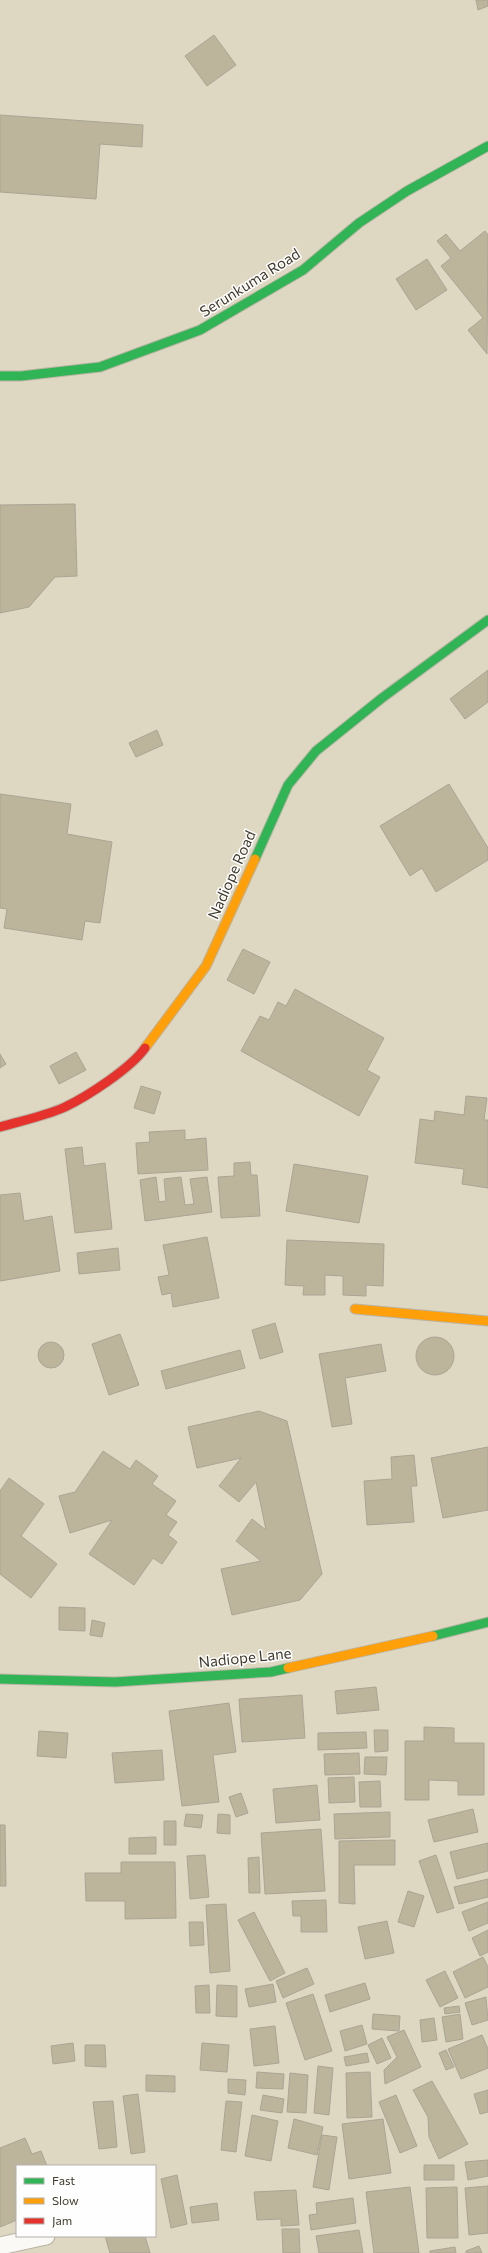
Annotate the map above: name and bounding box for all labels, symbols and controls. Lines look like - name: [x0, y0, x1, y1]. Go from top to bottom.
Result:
- street label: Serunkuma Road: [196, 244, 303, 320]
- street label: Nadiope Road: [203, 827, 259, 922]
- street label: Nadiope Lane: [198, 1643, 292, 1671]
- legend: [16, 2165, 156, 2237]
- text: Fast: [52, 2173, 75, 2187]
- text: Slow: [52, 2193, 79, 2207]
- text: Jam: [52, 2213, 72, 2228]

